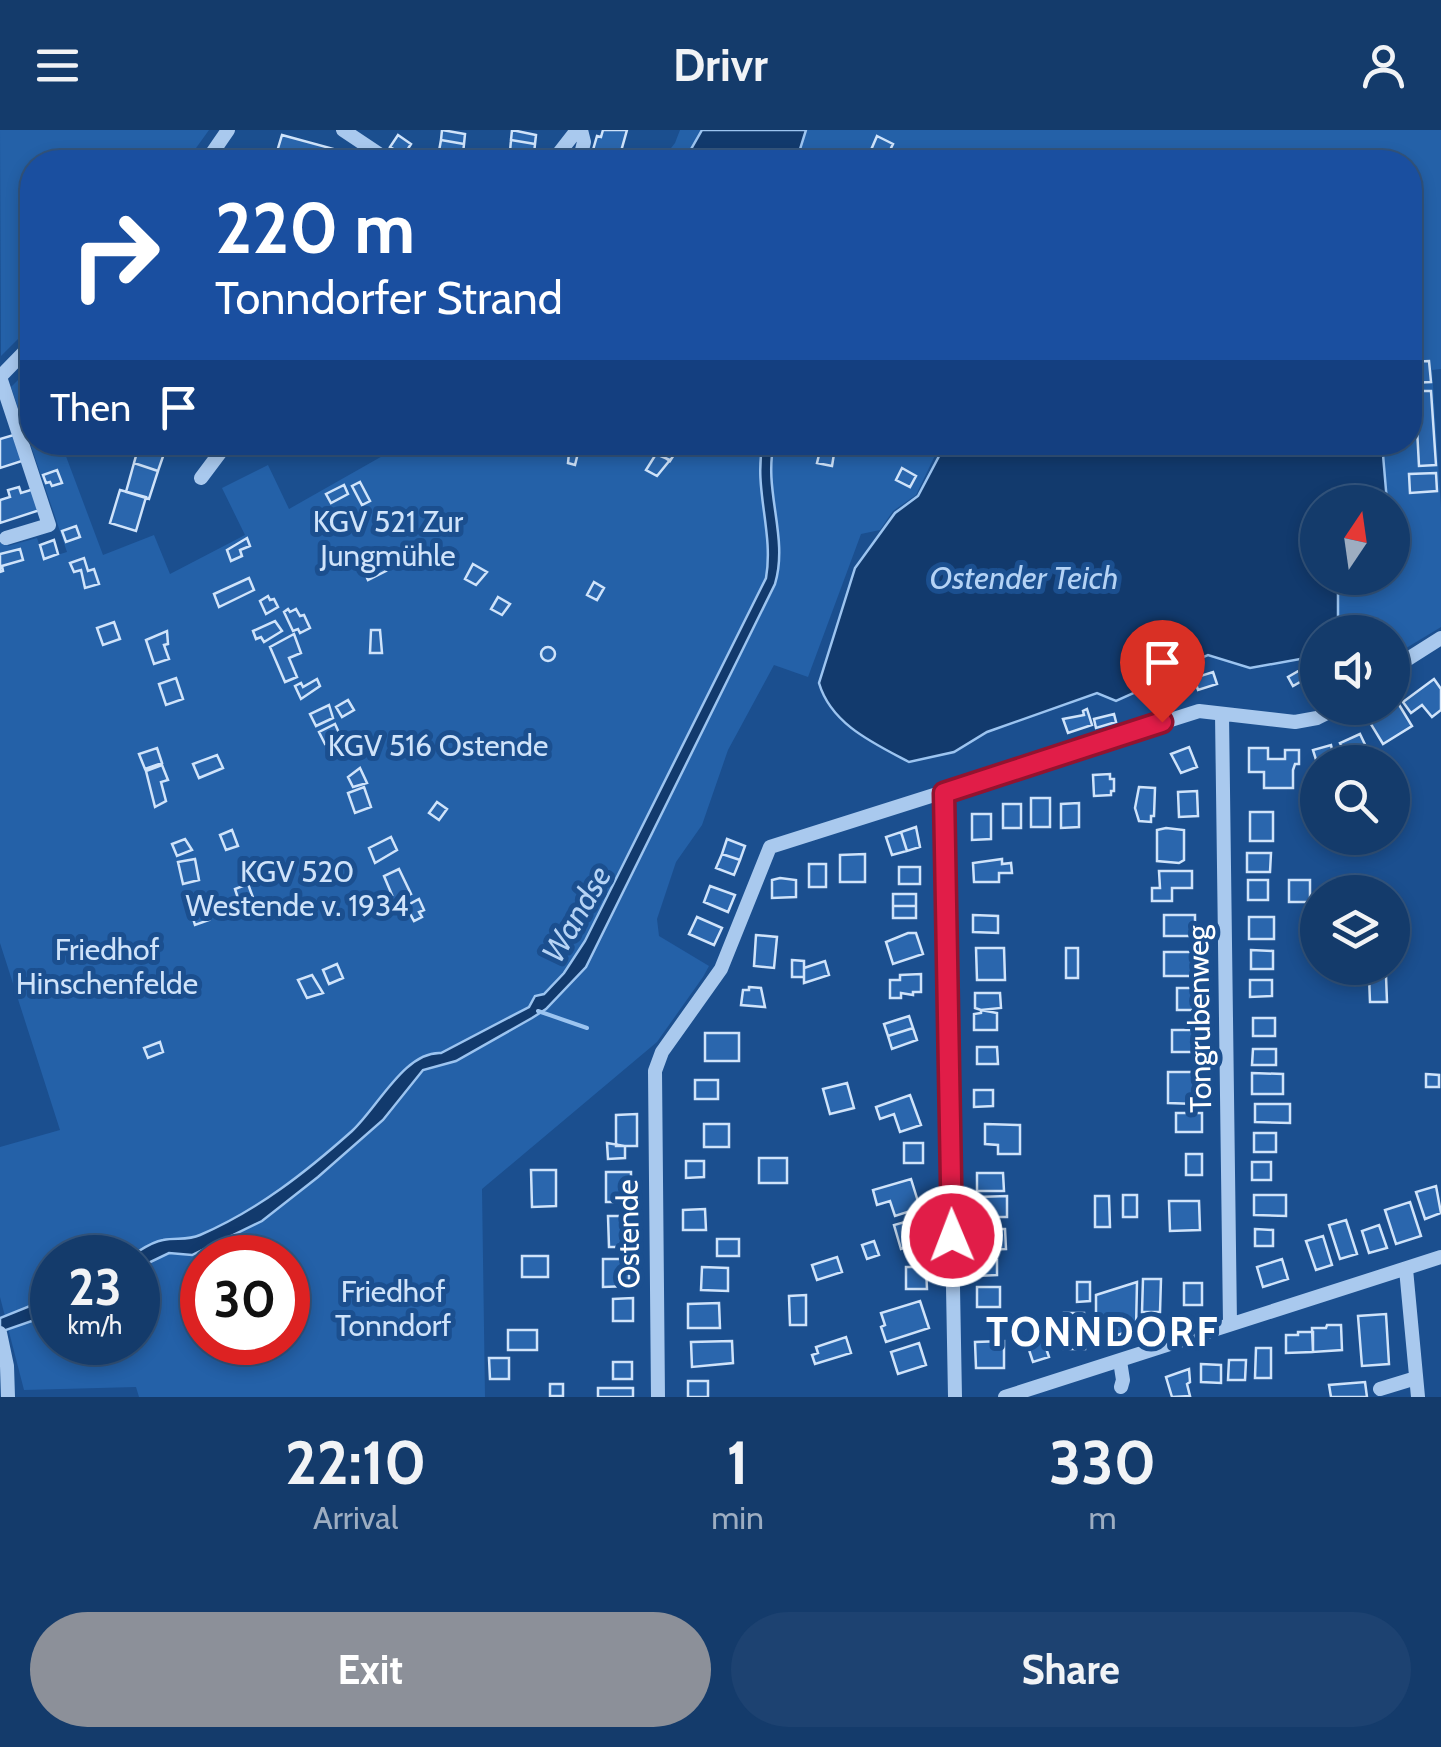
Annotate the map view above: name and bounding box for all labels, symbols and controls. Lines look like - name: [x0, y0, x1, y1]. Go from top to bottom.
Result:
- icon: menu: [30, 38, 85, 93]
- text: Drivr: [673, 38, 768, 92]
- icon: person: [1356, 38, 1411, 93]
- text: 220 m: [215, 185, 415, 271]
- icon: right: [50, 190, 180, 320]
- text: Tonndorfer Strand: [215, 271, 563, 325]
- icon: arrive: [151, 380, 206, 435]
- text: Then: [50, 384, 131, 431]
- north arrow: [1300, 485, 1410, 595]
- map controls: [1300, 485, 1410, 985]
- park label: KGV 521 Zur Jungmühle: [313, 503, 464, 574]
- water label: Ostender Teich: [930, 558, 1118, 597]
- button: sound: [1300, 615, 1410, 725]
- pin: [1120, 620, 1205, 723]
- icon: arrive: [1135, 635, 1190, 690]
- park label: KGV 516 Ostende: [328, 727, 548, 764]
- button: search: [1300, 745, 1410, 855]
- park label: KGV 520 Westende v. 1934: [185, 853, 409, 924]
- water label: Wandse: [533, 859, 619, 969]
- button: layers: [1300, 875, 1410, 985]
- street label: Tongrubenweg: [1179, 924, 1219, 1113]
- park label: Friedhof Hinschenfelde: [16, 931, 198, 1002]
- street label: Ostende: [609, 1179, 647, 1289]
- position arrow: [900, 1184, 1004, 1288]
- speed limit sign: 30: [180, 1235, 310, 1365]
- text: 23: [68, 1257, 122, 1318]
- park label: Friedhof Tonndorf: [335, 1273, 451, 1344]
- district label: TONNDORF: [986, 1307, 1220, 1356]
- text: km/h: [68, 1310, 122, 1340]
- text: 22:10: [285, 1426, 426, 1499]
- text: 1: [727, 1426, 749, 1499]
- text: 330: [1049, 1426, 1156, 1499]
- text: Arrival: [313, 1498, 398, 1537]
- text: min: [711, 1498, 764, 1537]
- text: m: [1088, 1498, 1117, 1537]
- button: Exit: [30, 1612, 711, 1727]
- button: Share: [731, 1612, 1411, 1727]

